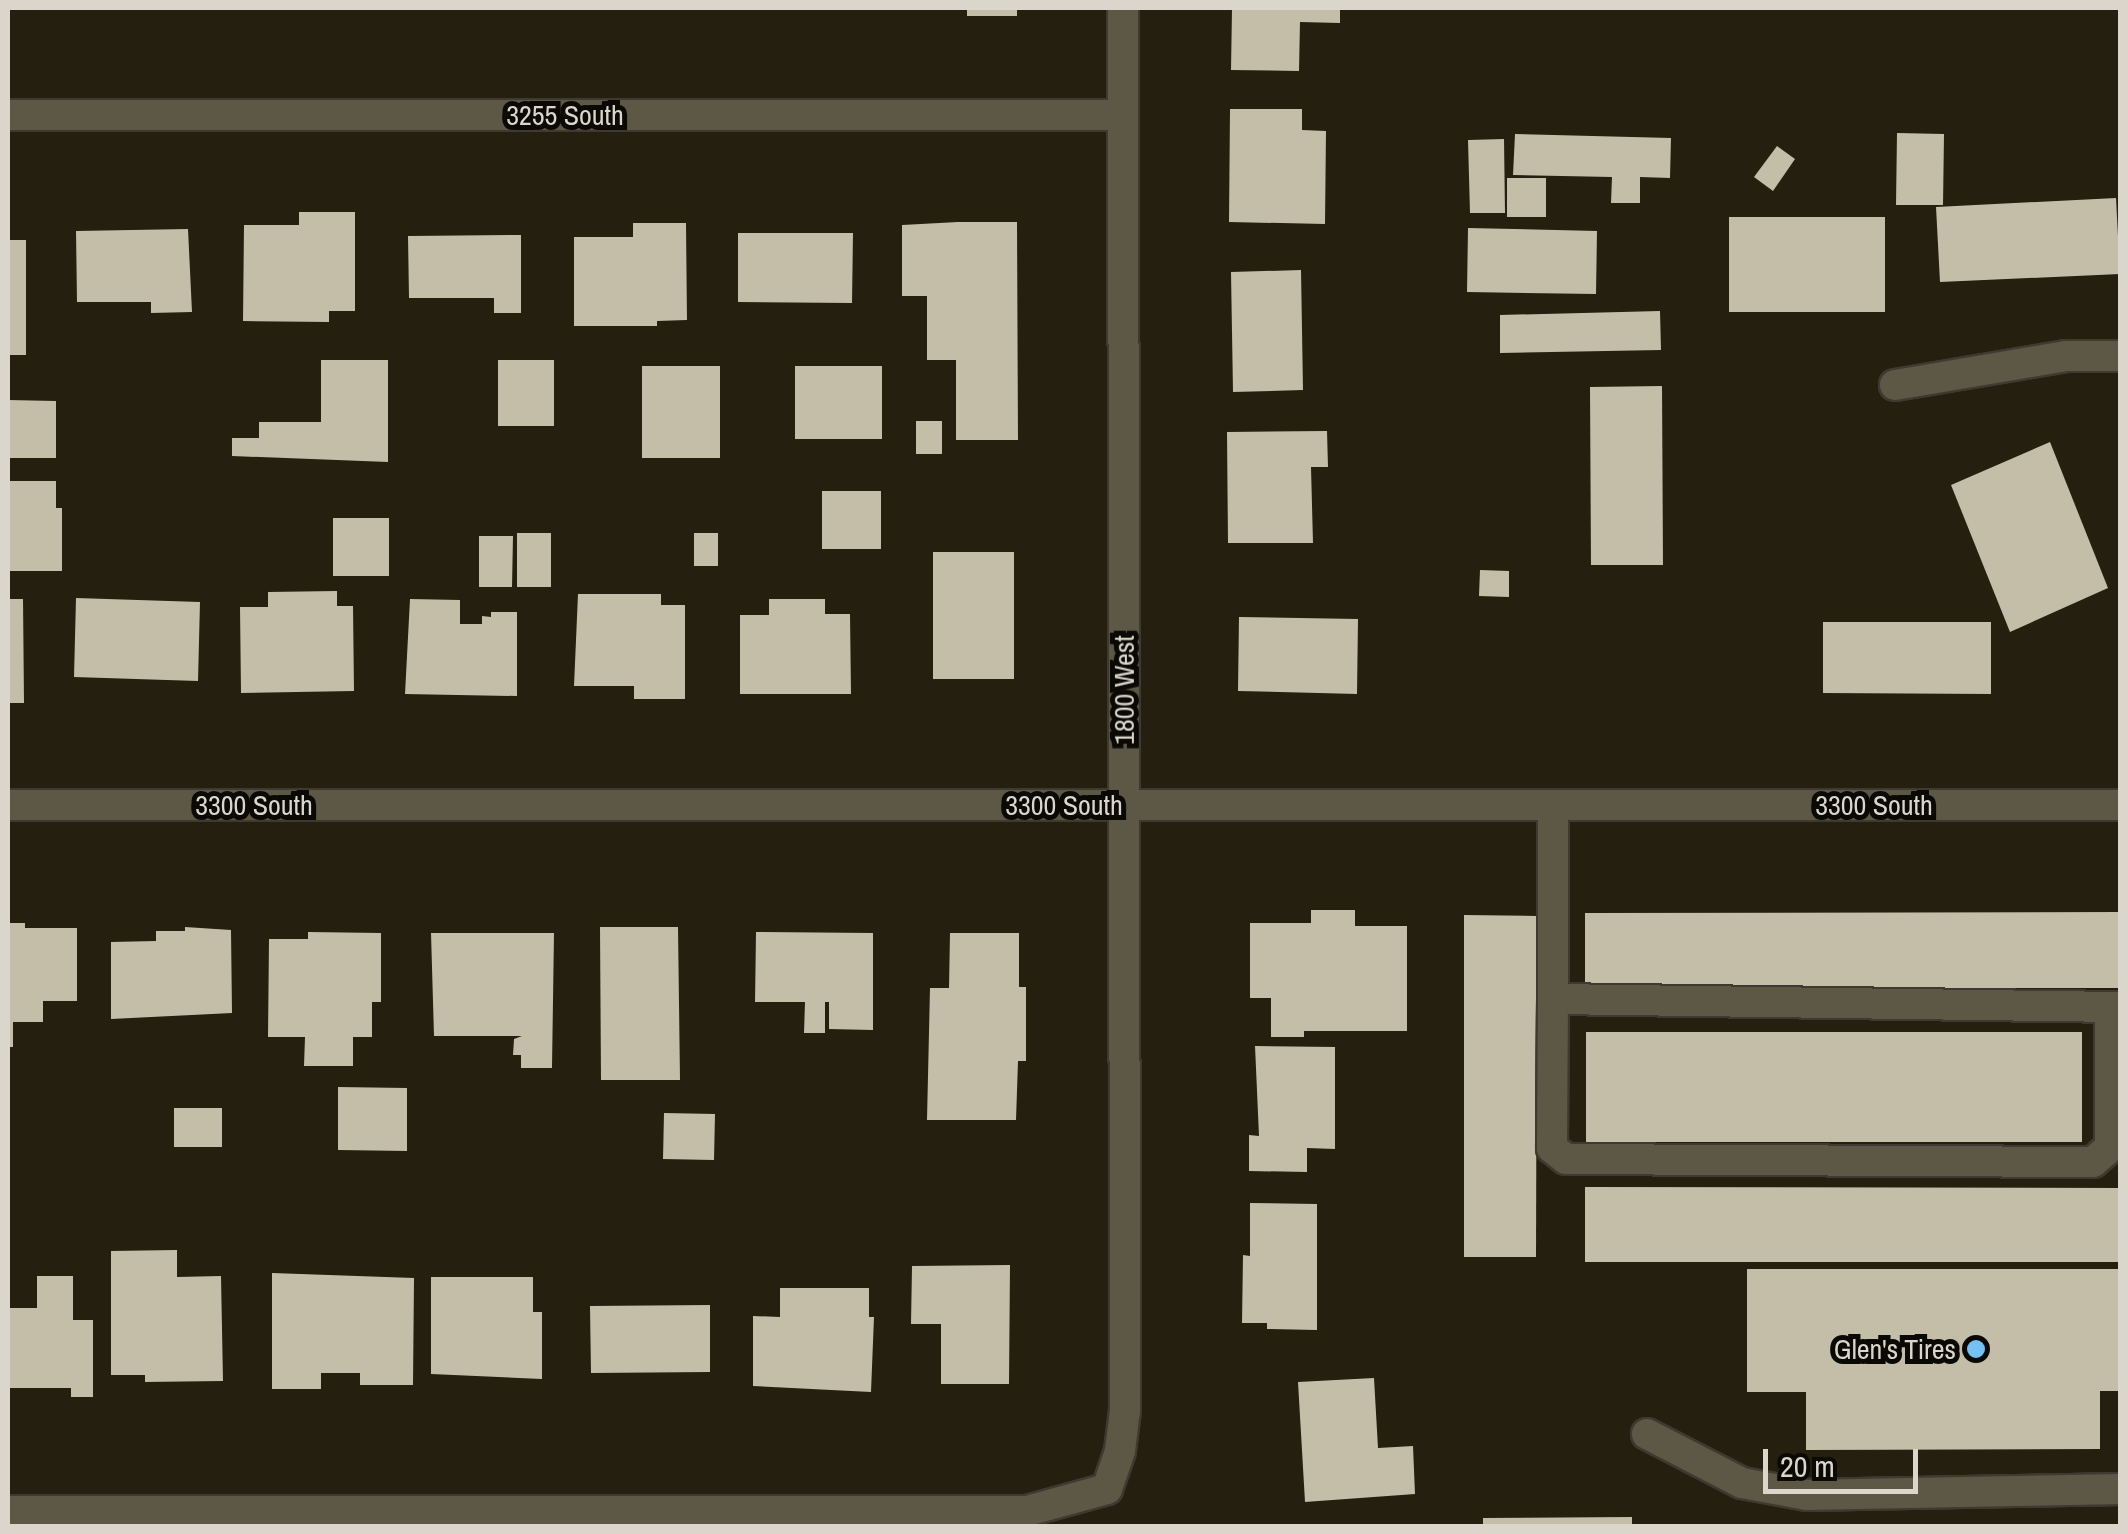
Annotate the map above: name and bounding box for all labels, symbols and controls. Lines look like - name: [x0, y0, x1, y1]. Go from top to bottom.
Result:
- street label: 3255 South: [506, 98, 624, 132]
- street label: 1800 West: [1107, 635, 1141, 745]
- street label: 3300 South: [195, 788, 313, 822]
- street label: 3300 South: [1005, 788, 1123, 822]
- street label: 3300 South: [1815, 788, 1933, 822]
- place label: Glen's Tires: [1833, 1332, 1956, 1366]
- marker: Glen's Tires: [1965, 1338, 1987, 1360]
- scale bar: [1768, 1429, 1923, 1491]
- text: 20 m: [1780, 1446, 1835, 1486]

